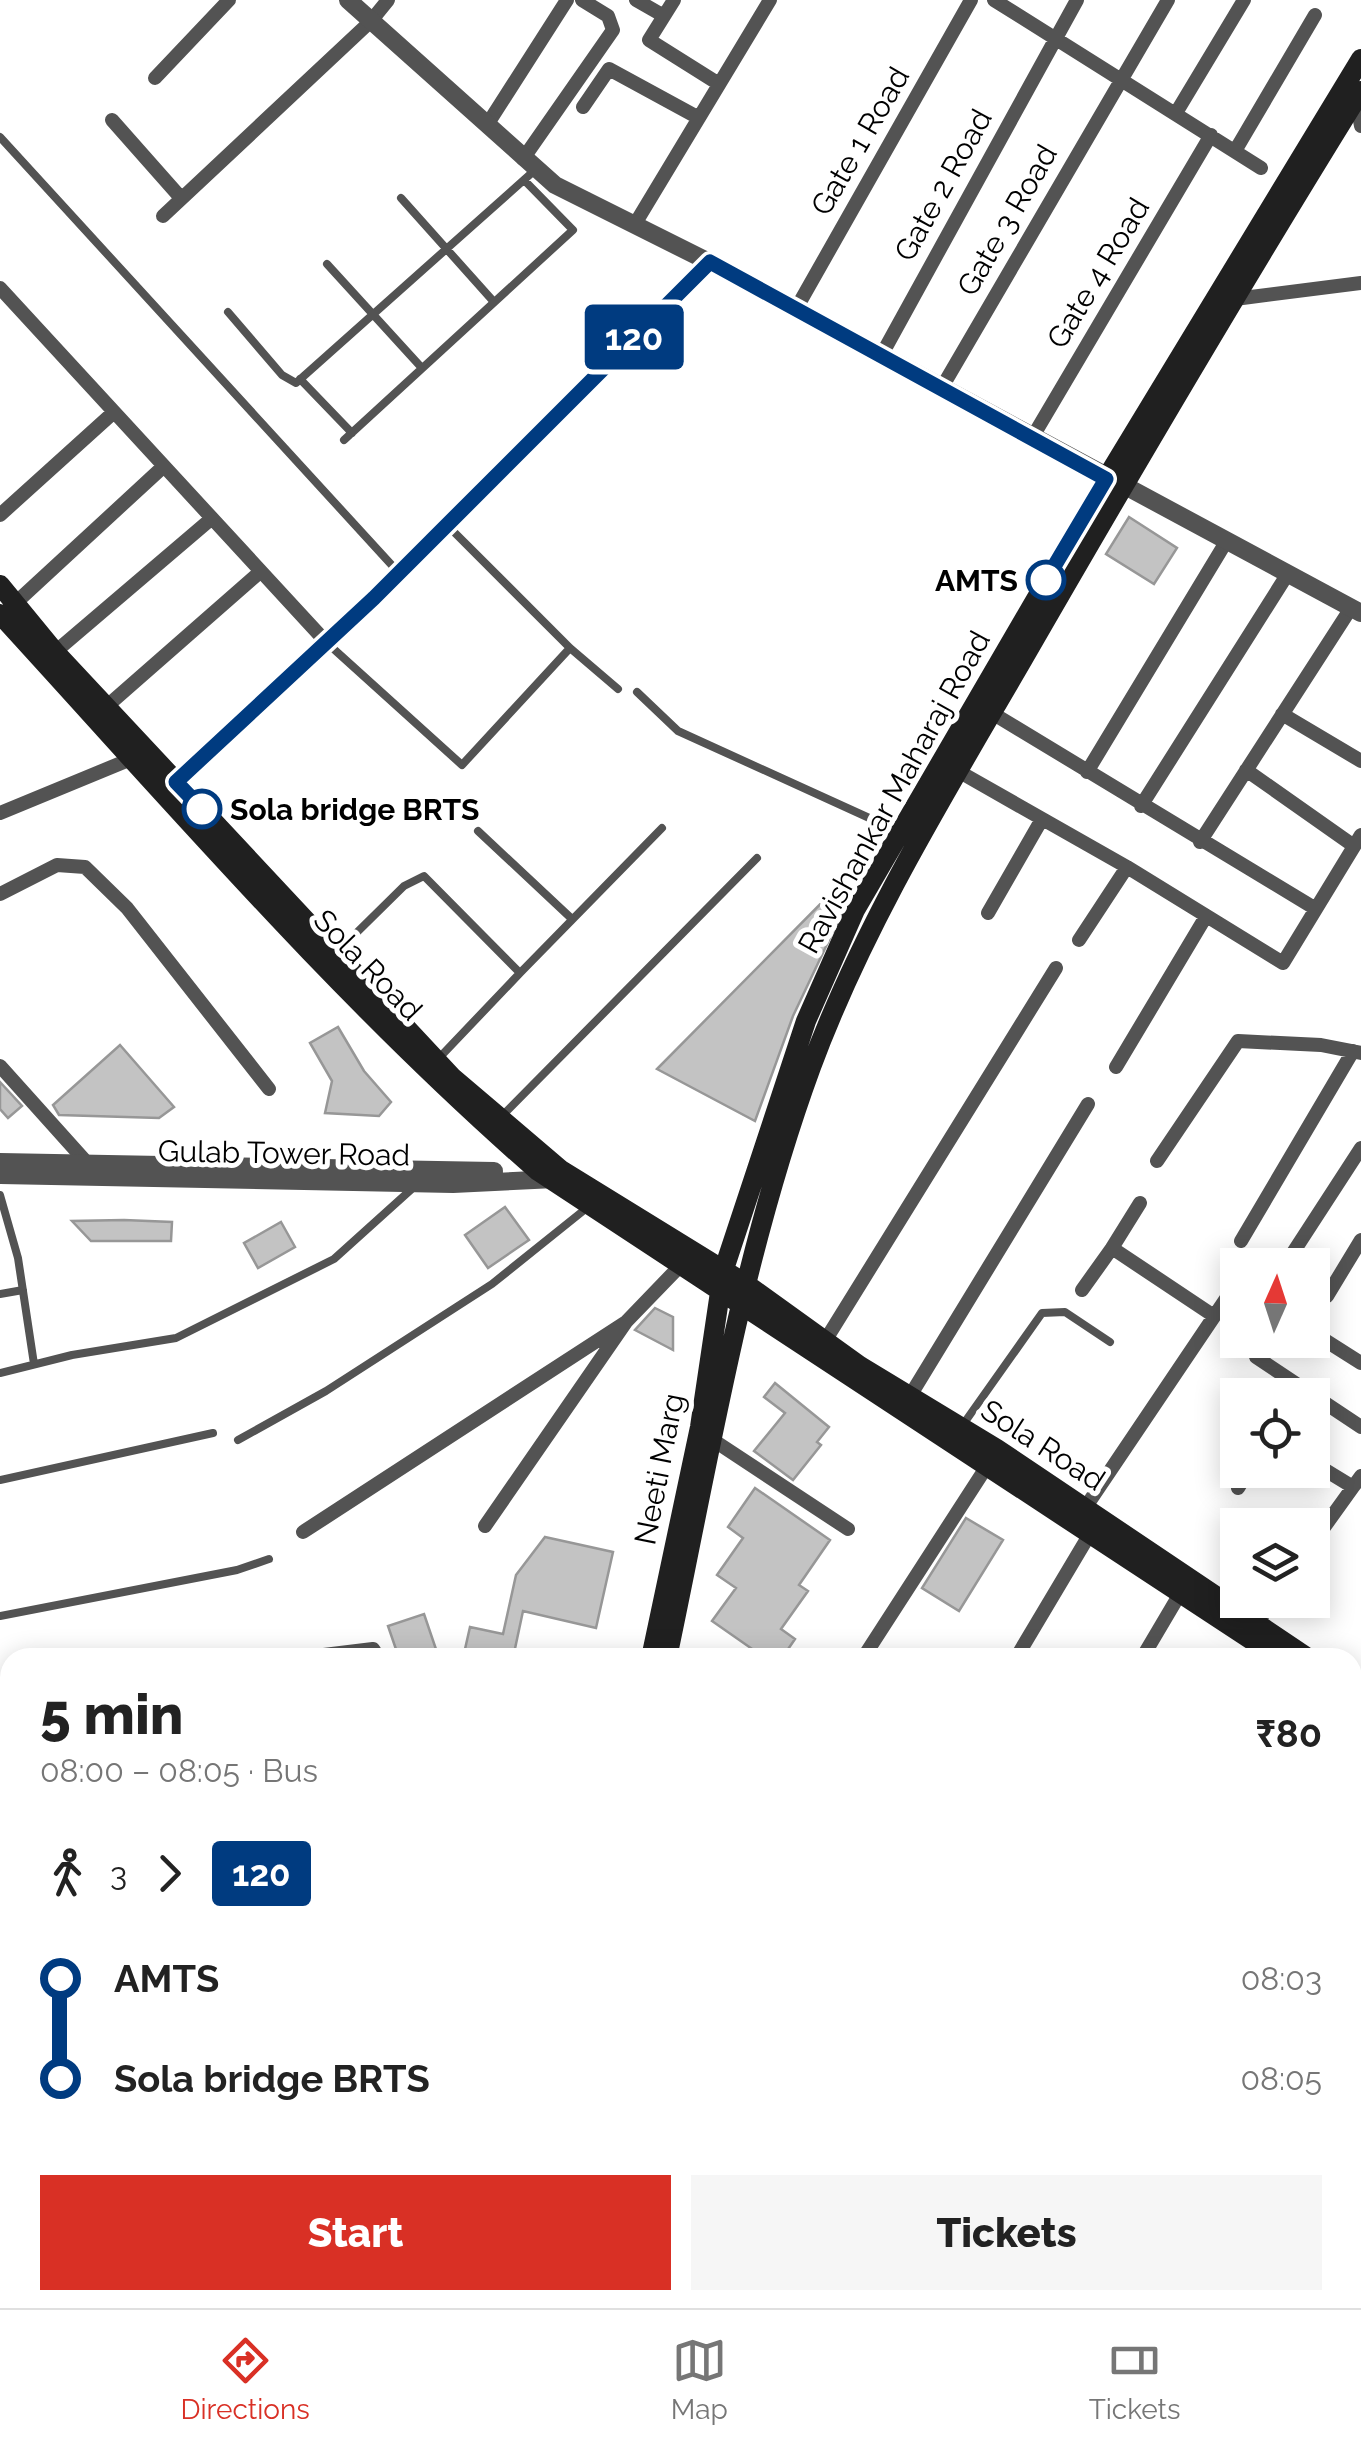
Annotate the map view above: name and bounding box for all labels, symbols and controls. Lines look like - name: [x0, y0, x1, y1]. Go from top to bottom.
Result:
- street label: Gate 1 Road: [804, 61, 916, 221]
- street label: Gate 2 Road: [887, 103, 999, 267]
- street label: Gate 3 Road: [950, 138, 1064, 302]
- street label: Gate 4 Road: [1040, 192, 1156, 354]
- line badge: 120: [576, 304, 692, 370]
- text: 120: [605, 317, 663, 358]
- marker: AMTS: [1027, 561, 1065, 599]
- place label: AMTS: [935, 563, 1018, 598]
- street label: Ravishankar Maharaj Road: [791, 625, 997, 959]
- marker: Sola bridge BRTS: [183, 790, 221, 828]
- place label: Sola bridge BRTS: [230, 792, 479, 827]
- street label: Sola Road: [307, 902, 429, 1028]
- street label: Gulab Tower Road: [158, 1133, 410, 1173]
- north arrow: [1220, 1248, 1330, 1358]
- map controls: [1220, 1248, 1330, 1618]
- button: locate: [1220, 1378, 1330, 1488]
- street label: Neeti Marg: [627, 1390, 691, 1548]
- street label: Sola Road: [975, 1392, 1111, 1498]
- button: layers: [1220, 1508, 1330, 1618]
- text: 5 min: [40, 1682, 183, 1747]
- text: ₹80: [1255, 1711, 1322, 1756]
- text: 08:00 – 08:05 · Bus: [40, 1752, 318, 1789]
- icon: walk: [40, 1846, 95, 1901]
- icon: forward: [142, 1846, 197, 1901]
- text: 120: [232, 1853, 291, 1894]
- text: 3: [110, 1855, 127, 1892]
- text: AMTS: [114, 1956, 219, 2001]
- text: 08:03: [1241, 1960, 1322, 1997]
- text: Sola bridge BRTS: [114, 2056, 430, 2101]
- text: 08:05: [1240, 2060, 1322, 2097]
- button: Start: [40, 2175, 671, 2290]
- button: Tickets: [691, 2175, 1322, 2290]
- tab: Directions: [180, 2333, 310, 2426]
- tab: Map: [671, 2333, 728, 2426]
- tab: Tickets: [1089, 2333, 1181, 2426]

